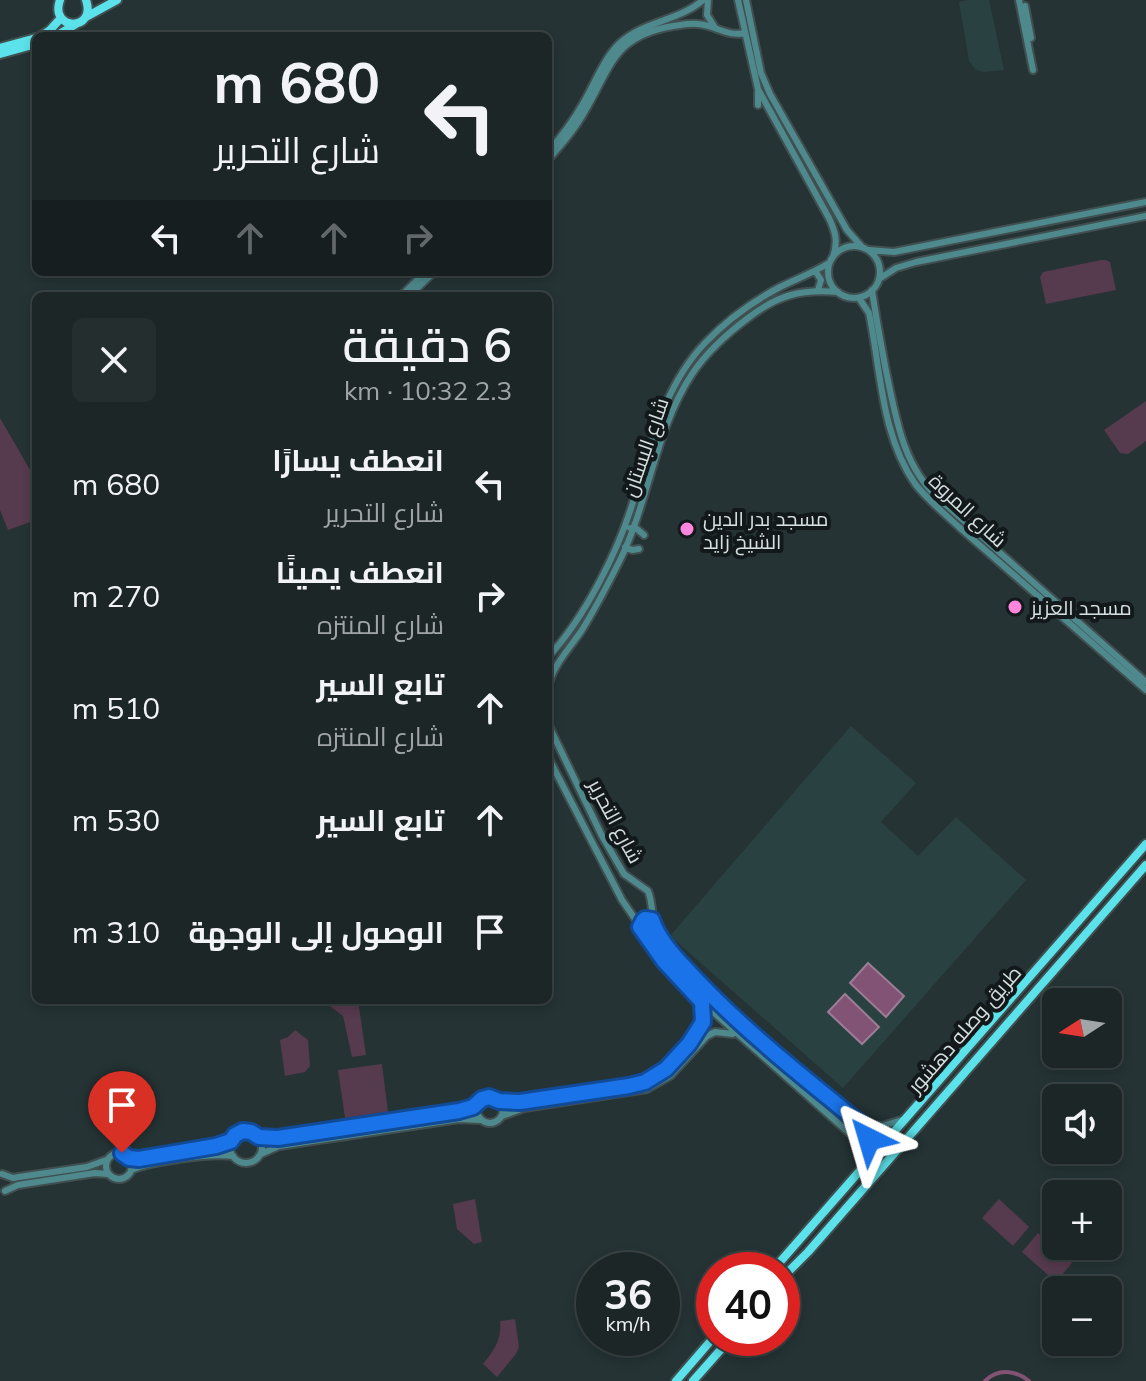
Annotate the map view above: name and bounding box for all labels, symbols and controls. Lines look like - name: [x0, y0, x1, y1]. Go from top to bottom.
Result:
- text: 680 m: [213, 47, 380, 117]
- icon: left: [408, 64, 512, 168]
- text: شارع التحرير: [215, 127, 380, 172]
- icon: left: [144, 216, 188, 260]
- icon: ahead: [228, 216, 272, 260]
- icon: ahead: [312, 216, 356, 260]
- icon: right: [396, 216, 440, 260]
- text: 6 دقيقة: [343, 314, 512, 374]
- button: close: [72, 318, 156, 402]
- text: 2.3 km · 10:32: [344, 374, 512, 407]
- street label: شارع البستان: [616, 394, 675, 500]
- text: انعطف يسارًا: [272, 441, 444, 479]
- icon: left: [468, 462, 512, 506]
- text: 680 m: [72, 465, 160, 503]
- street label: شارع المروة: [923, 468, 1012, 554]
- text: شارع التحرير: [325, 496, 444, 529]
- place label: مسجد بدر الدين الشيخ زايد: [703, 506, 828, 556]
- marker: مسجد بدر الدين الشيخ زايد: [678, 520, 696, 538]
- text: انعطف يمينًا: [276, 553, 444, 591]
- icon: right: [468, 574, 512, 618]
- text: 270 m: [72, 577, 160, 615]
- place label: مسجد العزيز: [1030, 595, 1132, 620]
- marker: مسجد العزيز: [1006, 598, 1024, 616]
- text: شارع المنتزه: [317, 608, 444, 641]
- text: تابع السير: [317, 665, 444, 703]
- icon: ahead: [468, 686, 512, 730]
- text: 510 m: [72, 689, 160, 727]
- text: شارع المنتزه: [317, 720, 444, 753]
- street label: شارع التحرير: [581, 774, 649, 868]
- icon: ahead: [468, 798, 512, 842]
- text: 530 m: [72, 801, 160, 839]
- text: تابع السير: [317, 801, 444, 839]
- icon: arrive: [468, 910, 512, 954]
- text: 310 m: [72, 913, 160, 951]
- text: الوصول إلى الوجهة: [189, 913, 444, 951]
- street label: طريق وصله دهشور: [901, 960, 1027, 1099]
- north arrow: [1042, 988, 1122, 1068]
- map controls: [1042, 988, 1122, 1356]
- pin: [88, 1071, 156, 1153]
- icon: arrive: [100, 1083, 144, 1127]
- button: sound: [1042, 1084, 1122, 1164]
- position arrow: [827, 1097, 911, 1181]
- button: +: [1042, 1180, 1122, 1260]
- speed limit sign: 40: [696, 1252, 800, 1356]
- text: 36: [604, 1269, 652, 1319]
- button: −: [1042, 1276, 1122, 1356]
- text: km/h: [605, 1311, 651, 1336]

